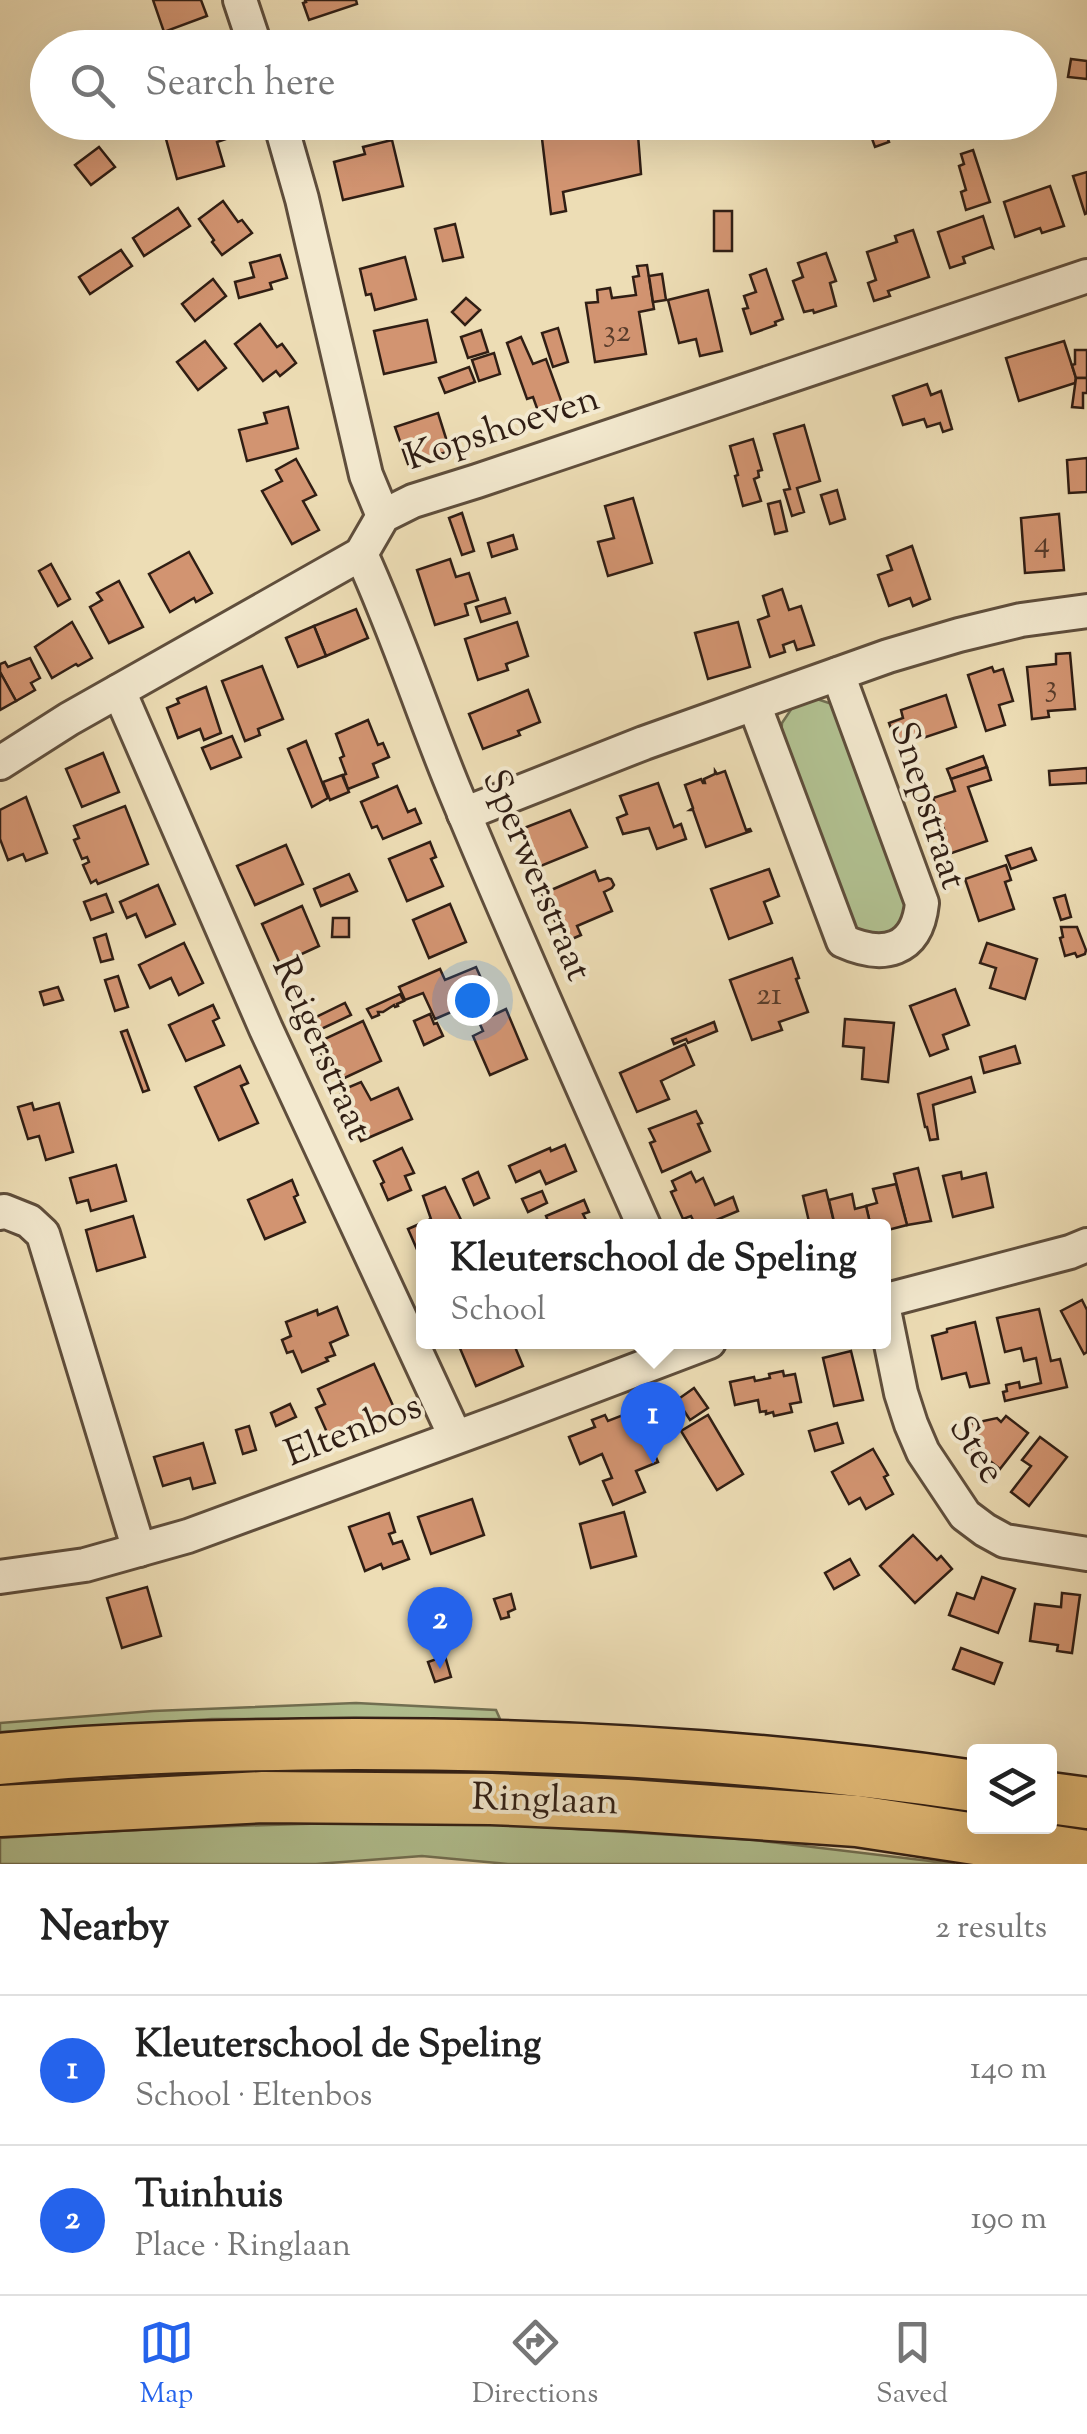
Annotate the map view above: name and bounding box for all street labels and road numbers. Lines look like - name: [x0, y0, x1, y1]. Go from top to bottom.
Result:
- street label: Kopshoeven: [399, 373, 607, 487]
- street label: Snepstraat: [874, 715, 978, 897]
- street label: Sperwerstraat: [466, 762, 604, 990]
- street label: Reigerstraat: [256, 949, 384, 1149]
- street label: Eltenbos: [278, 1381, 430, 1483]
- street label: Stee: [933, 1407, 1017, 1495]
- street label: Ringlaan: [471, 1772, 619, 1832]

